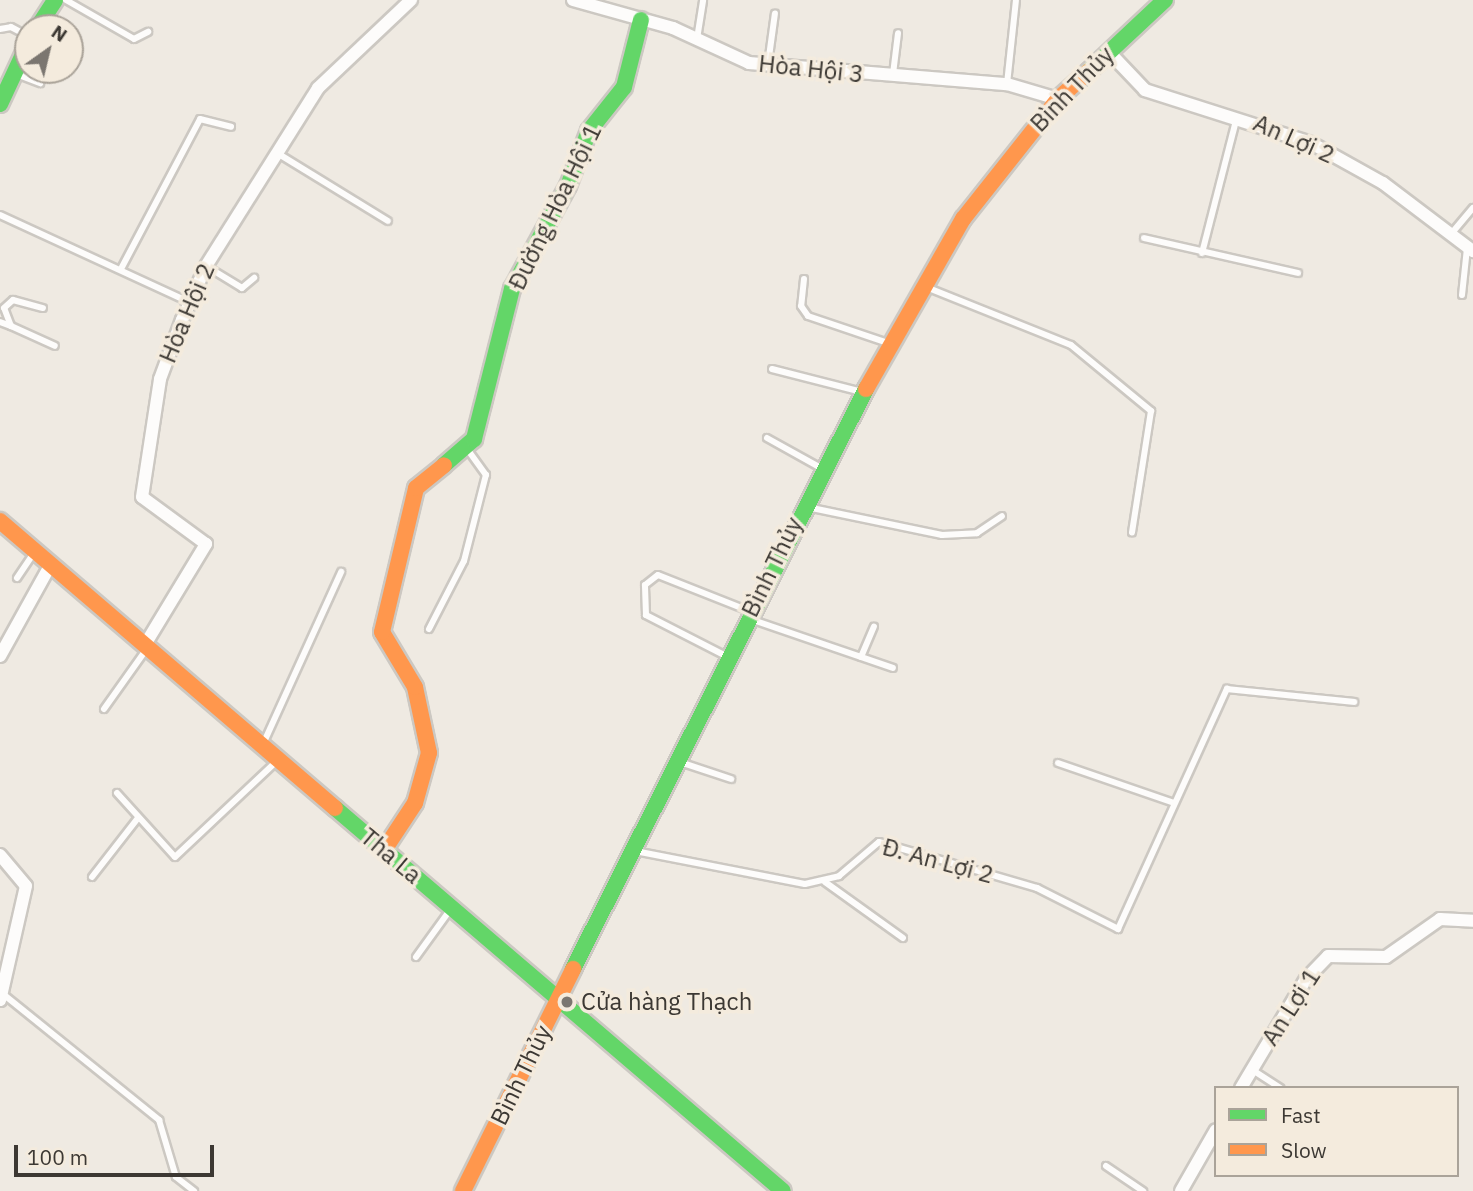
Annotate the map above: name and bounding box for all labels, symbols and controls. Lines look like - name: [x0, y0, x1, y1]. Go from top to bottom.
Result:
- north arrow: [14, 14, 84, 84]
- text: N: [47, 19, 72, 47]
- street label: Bình Thủy: [1024, 40, 1120, 138]
- street label: Hòa Hội 3: [757, 49, 865, 89]
- street label: An Lợi 2: [1249, 108, 1339, 170]
- street label: Đường Hòa Hội 1: [502, 120, 608, 294]
- street label: Hòa Hội 2: [153, 259, 221, 367]
- street label: Bình Thủy: [735, 512, 809, 622]
- street label: Tha La: [355, 822, 427, 890]
- street label: Đ. An Lợi 2: [879, 832, 997, 890]
- street label: An Lợi 1: [1256, 963, 1326, 1051]
- place label: Cửa hàng Thạch: [581, 988, 752, 1016]
- marker: Cửa hàng Thạch: [559, 994, 575, 1010]
- street label: Bình Thủy: [484, 1020, 558, 1130]
- legend: [1214, 1086, 1459, 1177]
- text: Fast: [1281, 1101, 1321, 1129]
- scale bar: [18, 1132, 217, 1176]
- text: Slow: [1281, 1136, 1327, 1164]
- text: 100 m: [27, 1143, 88, 1171]

